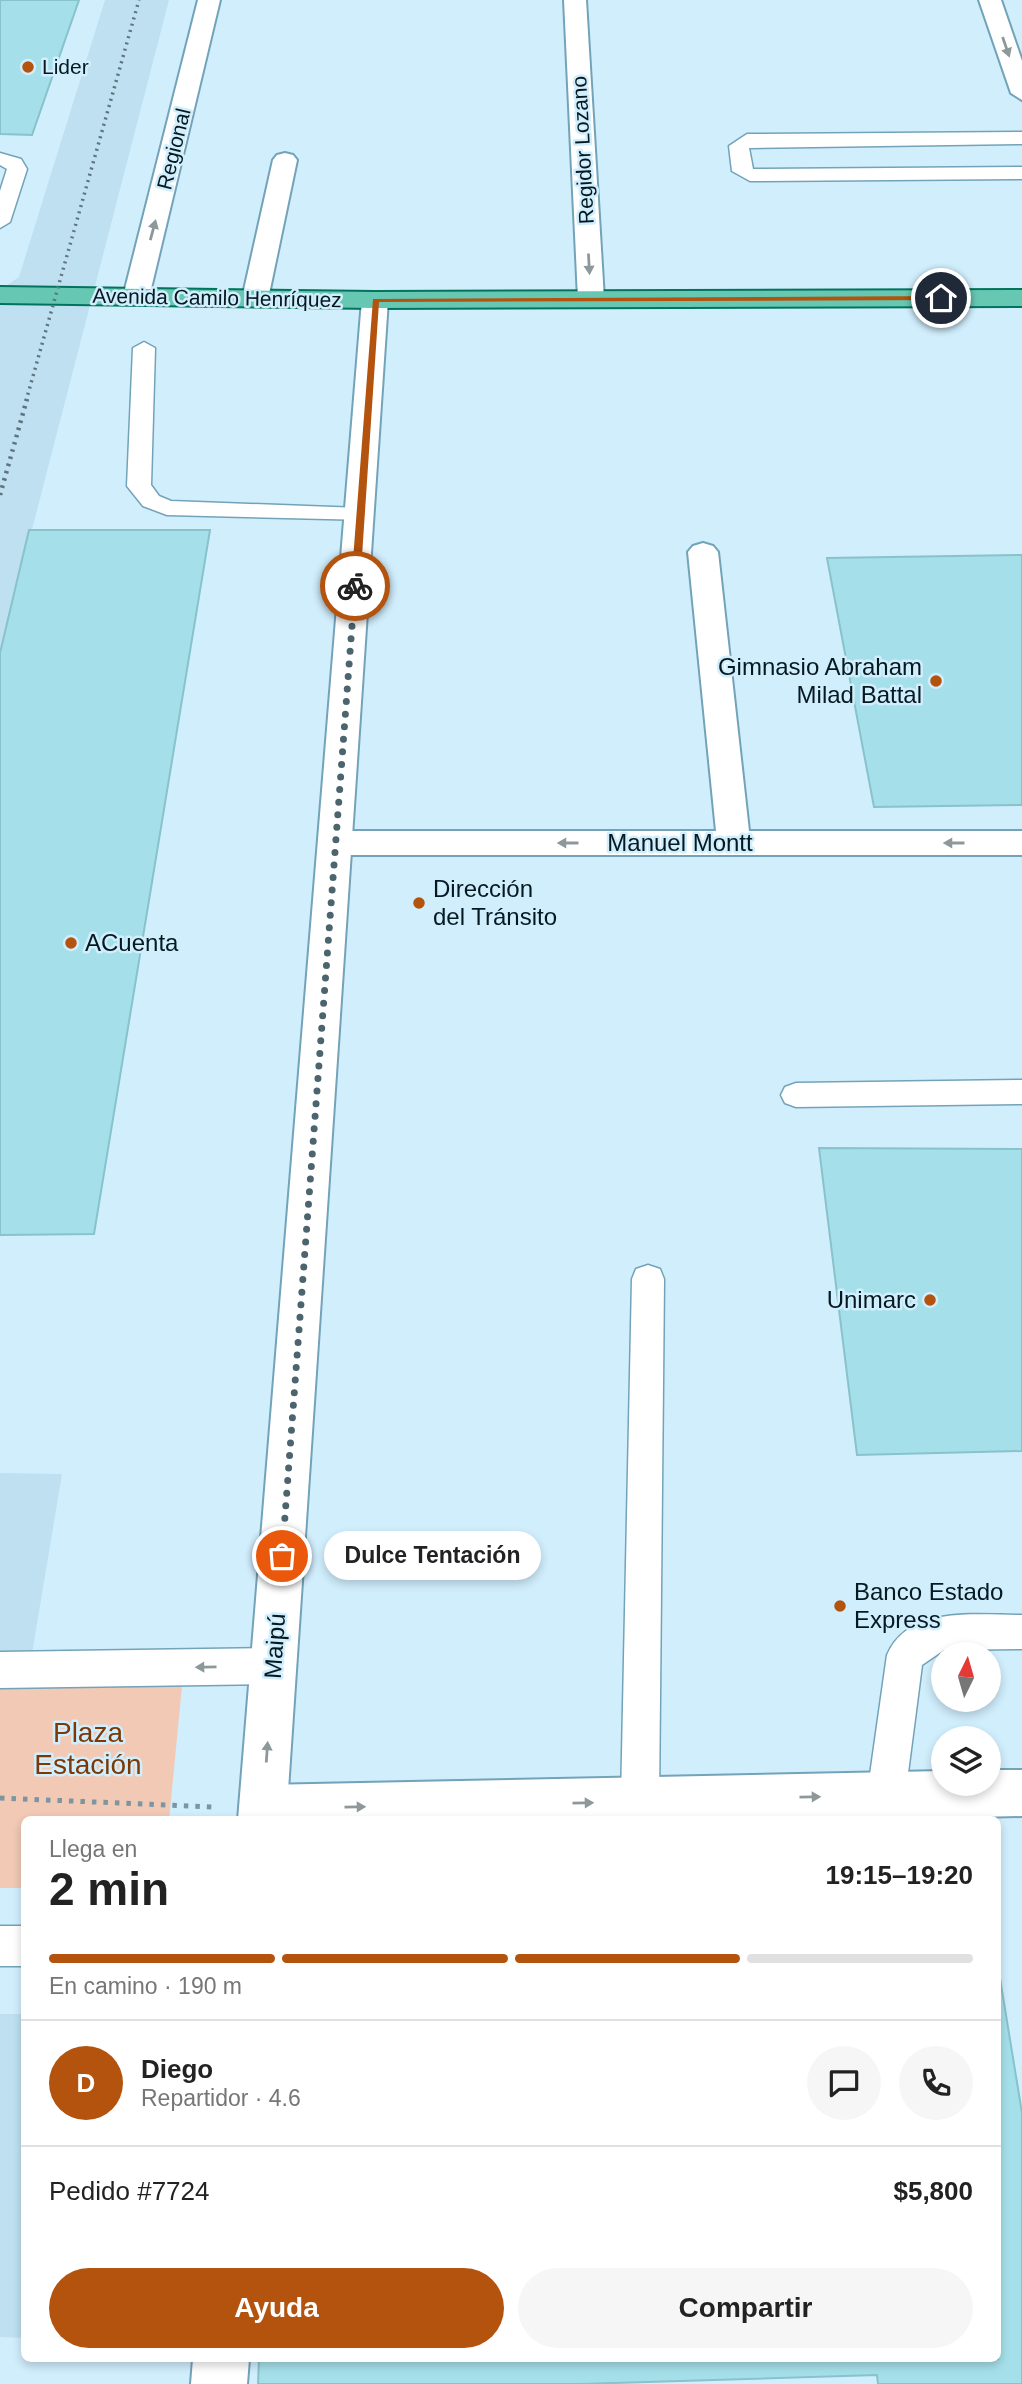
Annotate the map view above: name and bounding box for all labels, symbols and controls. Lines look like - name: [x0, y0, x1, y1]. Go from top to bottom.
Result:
- one-way arrow: [1001, 36, 1012, 57]
- place label: Lider: [42, 55, 89, 78]
- marker: Lider: [20, 59, 36, 75]
- street label: Regidor Lozano: [567, 75, 598, 225]
- street label: Regional: [152, 106, 195, 192]
- one-way arrow: [148, 219, 159, 241]
- one-way arrow: [583, 253, 594, 275]
- pin: [911, 268, 971, 328]
- icon: home: [922, 279, 960, 317]
- street label: Avenida Camilo Henríquez: [92, 284, 342, 311]
- courier: [320, 551, 390, 621]
- icon: bike: [336, 567, 374, 605]
- place label: Gimnasio Abraham Milad Battal: [718, 653, 922, 708]
- marker: Gimnasio Abraham Milad Battal: [928, 673, 944, 689]
- street label: Manuel Montt: [607, 829, 753, 856]
- one-way arrow: [556, 837, 578, 849]
- one-way arrow: [943, 837, 965, 849]
- place label: Dirección del Tránsito: [433, 875, 557, 930]
- marker: Dirección del Tránsito: [411, 895, 427, 911]
- place label: ACuenta: [85, 929, 179, 956]
- marker: ACuenta: [63, 935, 79, 951]
- place label: Unimarc: [827, 1286, 916, 1313]
- marker: Unimarc: [922, 1292, 938, 1308]
- pin: [252, 1526, 312, 1586]
- callout: Dulce Tentación: [324, 1532, 541, 1580]
- icon: bag: [263, 1537, 301, 1575]
- text: Dulce Tentación: [345, 1542, 520, 1568]
- place label: Banco Estado Express: [854, 1578, 1003, 1633]
- marker: Banco Estado Express: [832, 1598, 848, 1614]
- street label: Maipú: [259, 1612, 290, 1680]
- north arrow: [931, 1642, 1001, 1712]
- map controls: [931, 1642, 1001, 1796]
- one-way arrow: [194, 1661, 216, 1673]
- park label: Plaza Estación: [34, 1717, 142, 1780]
- button: layers: [931, 1726, 1001, 1796]
- one-way arrow: [262, 1741, 273, 1763]
- one-way arrow: [799, 1792, 821, 1803]
- one-way arrow: [572, 1797, 594, 1808]
- one-way arrow: [345, 1802, 367, 1813]
- text: Llega en: [49, 1836, 137, 1862]
- text: 19:15–19:20: [826, 1860, 973, 1890]
- text: 2 min: [49, 1863, 169, 1915]
- text: En camino · 190 m: [49, 1973, 242, 1999]
- button: chat: [807, 2046, 881, 2120]
- button: phone: [899, 2046, 973, 2120]
- text: Diego: [141, 2054, 213, 2084]
- text: D: [77, 2068, 95, 2098]
- text: Repartidor · 4.6: [141, 2085, 301, 2111]
- text: Pedido #7724: [49, 2176, 209, 2206]
- text: $5,800: [893, 2176, 973, 2206]
- button: Ayuda: [49, 2268, 504, 2348]
- button: Compartir: [518, 2268, 973, 2348]

